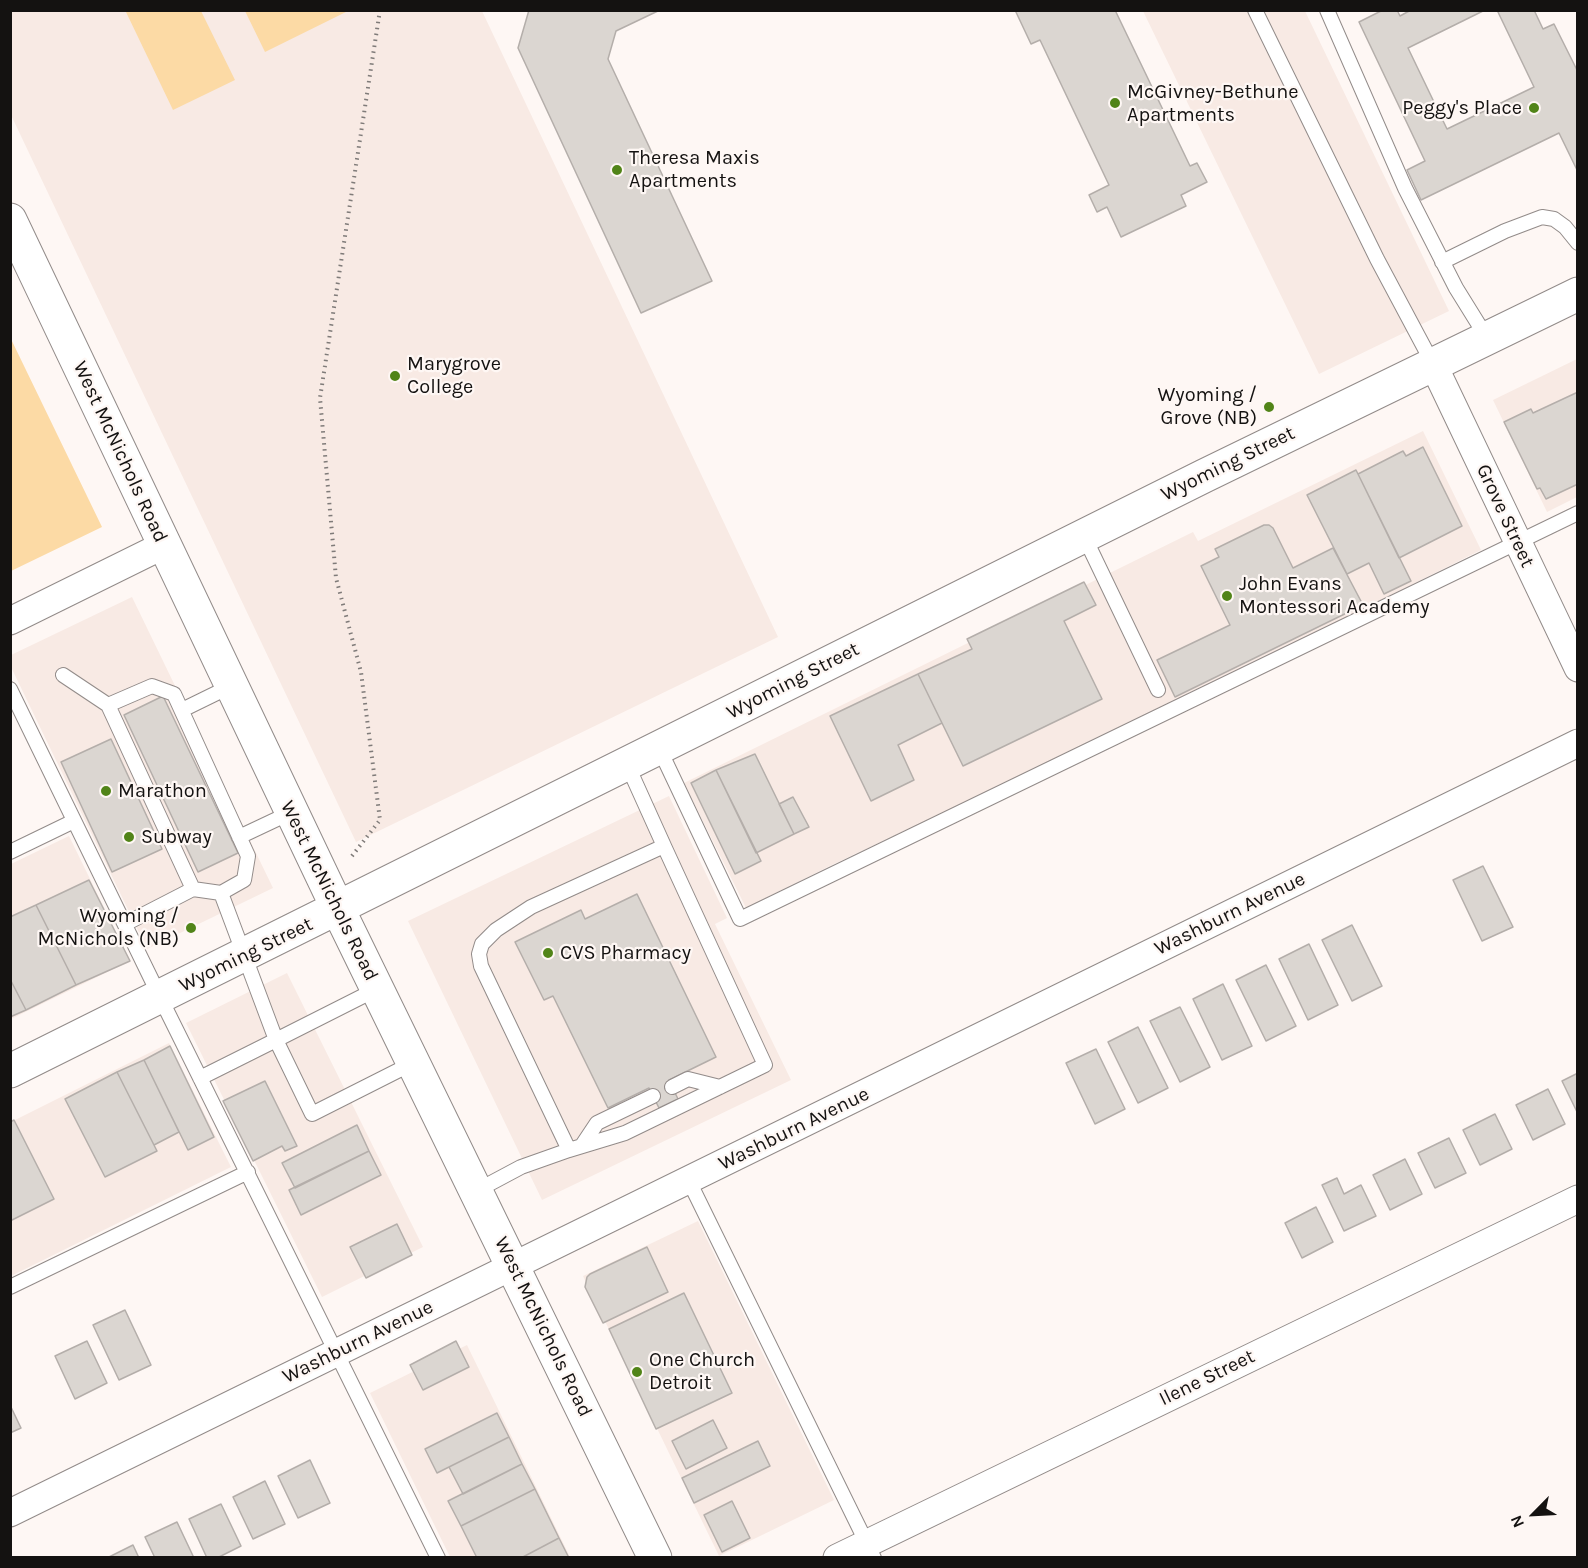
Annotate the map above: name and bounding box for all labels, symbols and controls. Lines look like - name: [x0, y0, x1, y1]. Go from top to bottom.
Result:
- place label: McGivney-Bethune Apartments: [1127, 80, 1298, 127]
- marker: McGivney-Bethune Apartments: [1108, 96, 1122, 110]
- place label: Peggy's Place: [1402, 96, 1522, 120]
- marker: Peggy's Place: [1527, 101, 1541, 115]
- place label: Theresa Maxis Apartments: [629, 146, 760, 193]
- marker: Theresa Maxis Apartments: [610, 163, 624, 177]
- place label: Marygrove College: [407, 352, 501, 399]
- street label: West McNichols Road: [67, 357, 173, 547]
- marker: Marygrove College: [388, 369, 402, 383]
- place label: Wyoming / Grove (NB): [1157, 383, 1257, 430]
- marker: Wyoming / Grove (NB): [1262, 400, 1276, 414]
- street label: Wyoming Street: [1157, 421, 1299, 507]
- street label: Grove Street: [1471, 461, 1539, 571]
- place label: John Evans Montessori Academy: [1239, 572, 1430, 619]
- marker: John Evans Montessori Academy: [1220, 589, 1234, 603]
- street label: Wyoming Street: [723, 637, 863, 725]
- place label: Marathon: [118, 779, 207, 803]
- marker: Marathon: [99, 784, 113, 798]
- street label: West McNichols Road: [275, 797, 383, 985]
- place label: Subway: [141, 825, 212, 849]
- marker: Subway: [122, 830, 136, 844]
- street label: Washburn Avenue: [1151, 867, 1309, 961]
- place label: Wyoming / McNichols (NB): [38, 904, 179, 951]
- street label: Wyoming Street: [175, 912, 317, 998]
- marker: Wyoming / McNichols (NB): [184, 921, 198, 935]
- place label: CVS Pharmacy: [560, 941, 691, 965]
- marker: CVS Pharmacy: [541, 946, 555, 960]
- street label: Washburn Avenue: [715, 1082, 873, 1176]
- street label: West McNichols Road: [489, 1233, 597, 1421]
- street label: Washburn Avenue: [279, 1295, 437, 1389]
- street label: Ilene Street: [1155, 1345, 1259, 1411]
- place label: One Church Detroit: [649, 1348, 755, 1395]
- marker: One Church Detroit: [630, 1365, 644, 1379]
- north arrow: [1504, 1484, 1564, 1544]
- text: N: [1506, 1512, 1528, 1531]

